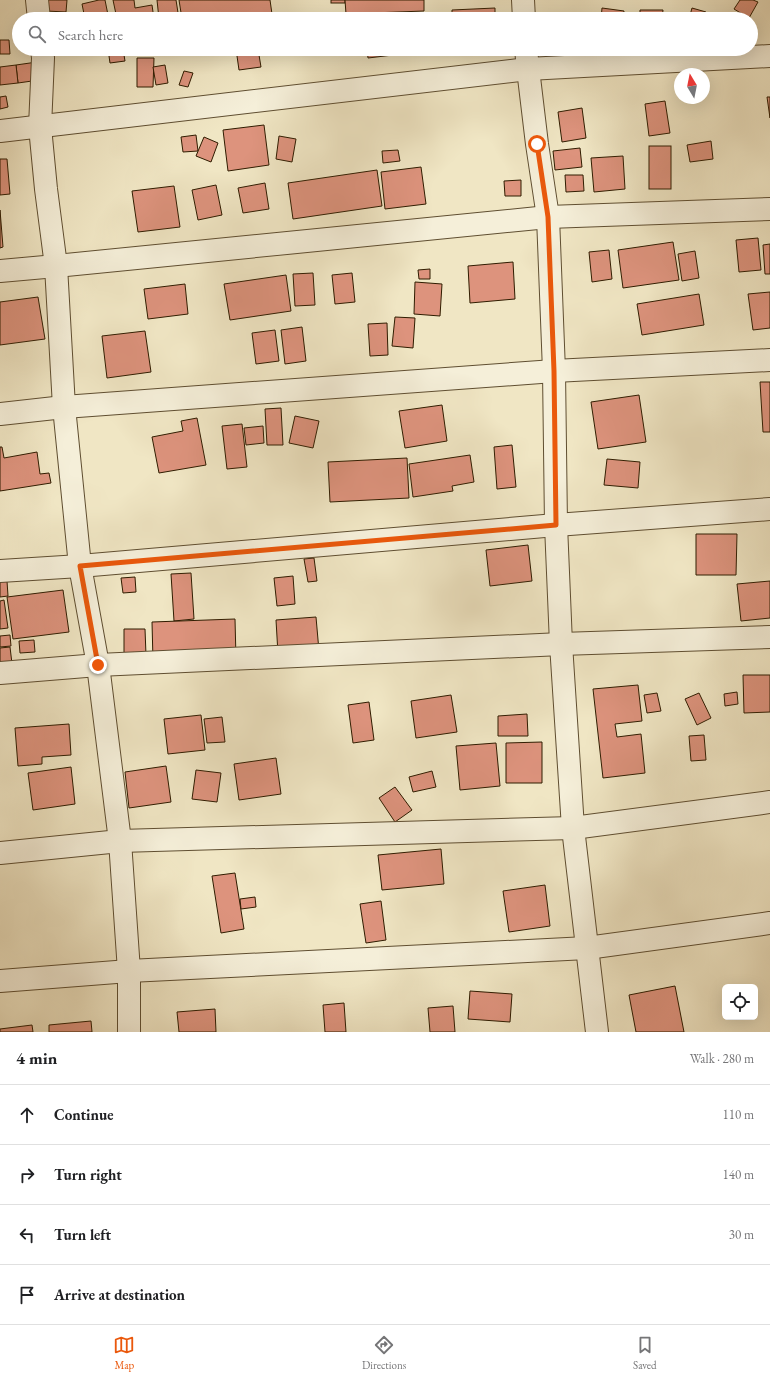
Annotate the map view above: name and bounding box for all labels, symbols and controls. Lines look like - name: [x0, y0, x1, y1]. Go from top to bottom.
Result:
- search box: [12, 12, 758, 56]
- icon: search: [26, 23, 48, 45]
- text: Search here: [58, 25, 123, 44]
- north arrow: [674, 68, 710, 104]
- route start: [528, 135, 546, 153]
- route end: [89, 656, 107, 674]
- map controls: [722, 984, 758, 1020]
- button: locate: [722, 984, 758, 1020]
- text: 4 min: [16, 1047, 57, 1069]
- text: Walk · 280 m: [690, 1050, 754, 1067]
- icon: ahead: [16, 1104, 38, 1126]
- text: Continue: [54, 1105, 114, 1124]
- text: 110 m: [723, 1106, 754, 1123]
- icon: right: [16, 1164, 38, 1186]
- text: Turn right: [54, 1165, 122, 1184]
- text: 140 m: [723, 1166, 754, 1183]
- icon: left: [16, 1224, 38, 1246]
- text: Turn left: [54, 1225, 111, 1244]
- text: 30 m: [729, 1226, 754, 1243]
- icon: arrive: [16, 1284, 38, 1306]
- text: Arrive at destination: [54, 1285, 185, 1304]
- tab: Map: [113, 1334, 135, 1372]
- tab: Directions: [362, 1334, 406, 1372]
- tab: Saved: [633, 1334, 657, 1372]

